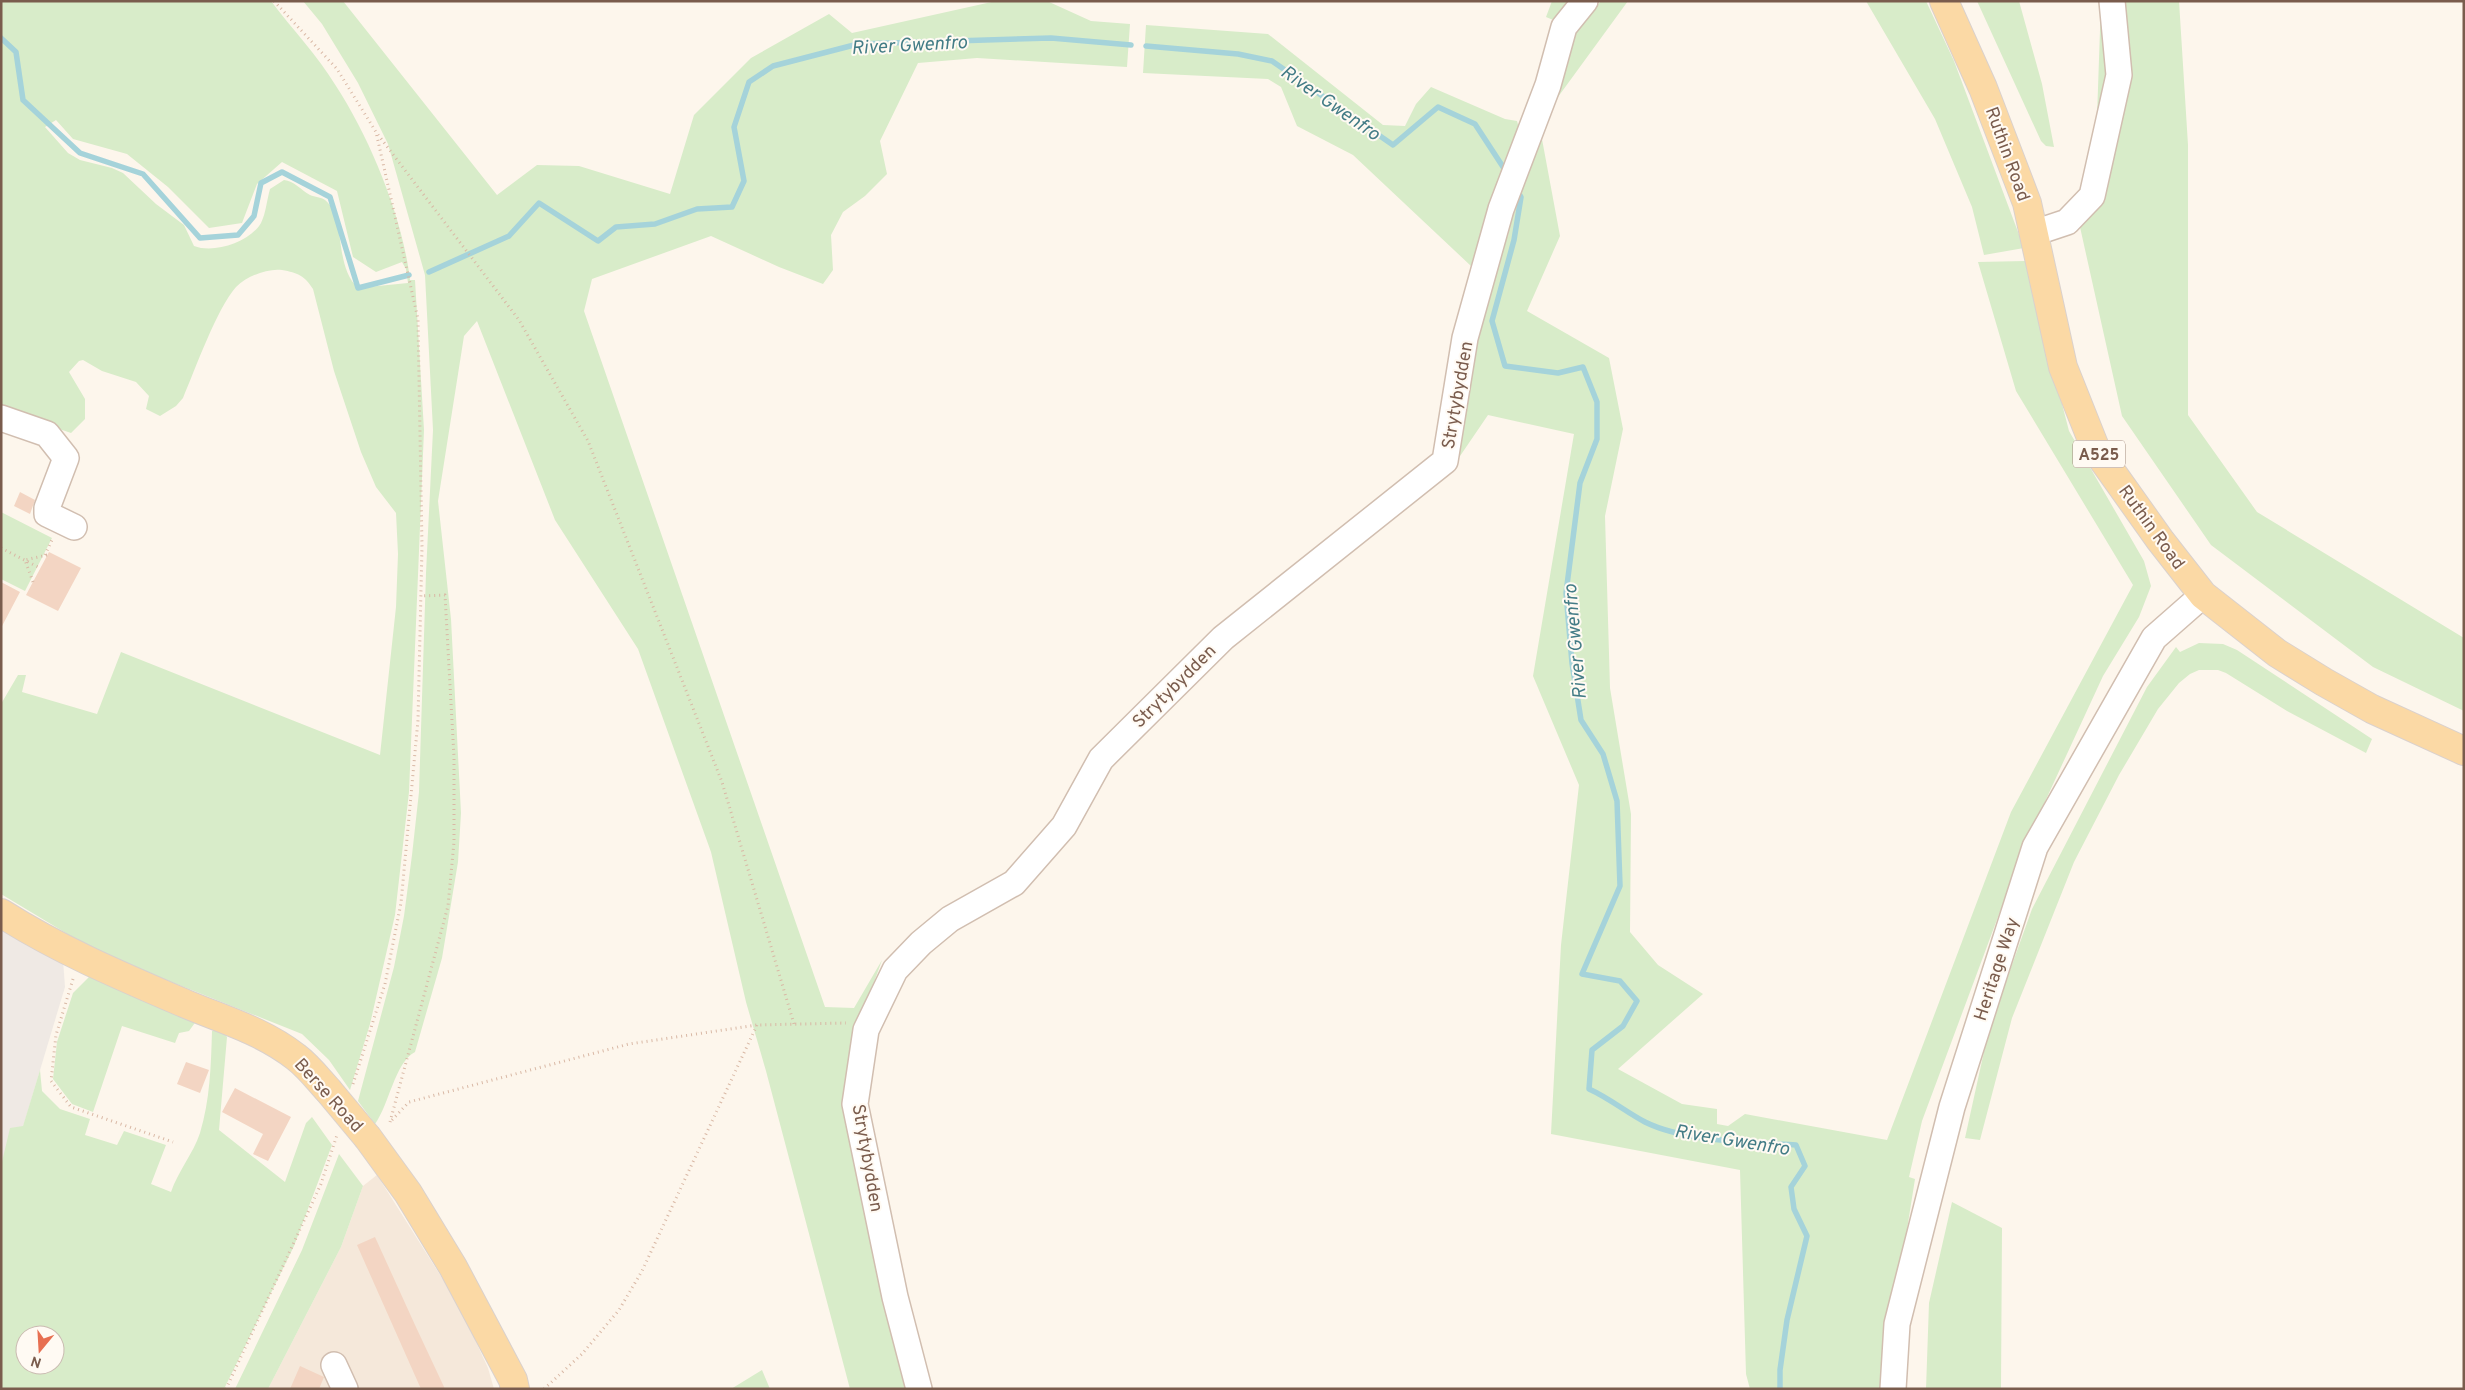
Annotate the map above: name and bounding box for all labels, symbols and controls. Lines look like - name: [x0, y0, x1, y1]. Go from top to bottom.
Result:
- water label: River Gwenfro: [851, 31, 968, 61]
- water label: River Gwenfro: [1276, 61, 1385, 147]
- street label: Ruthin Road: [1979, 104, 2034, 205]
- street label: Strytybydden: [1438, 339, 1479, 451]
- road number: A525: [2073, 440, 2125, 468]
- street label: Ruthin Road: [2112, 481, 2189, 575]
- water label: River Gwenfro: [1559, 582, 1593, 701]
- street label: Strytybydden: [1128, 640, 1222, 734]
- street label: Heritage Way: [1970, 915, 2025, 1024]
- street label: Berse Road: [288, 1054, 367, 1138]
- street label: Strytybydden: [846, 1102, 887, 1214]
- water label: River Gwenfro: [1673, 1120, 1792, 1162]
- north arrow: [15, 1325, 65, 1375]
- text: N: [29, 1351, 44, 1371]

